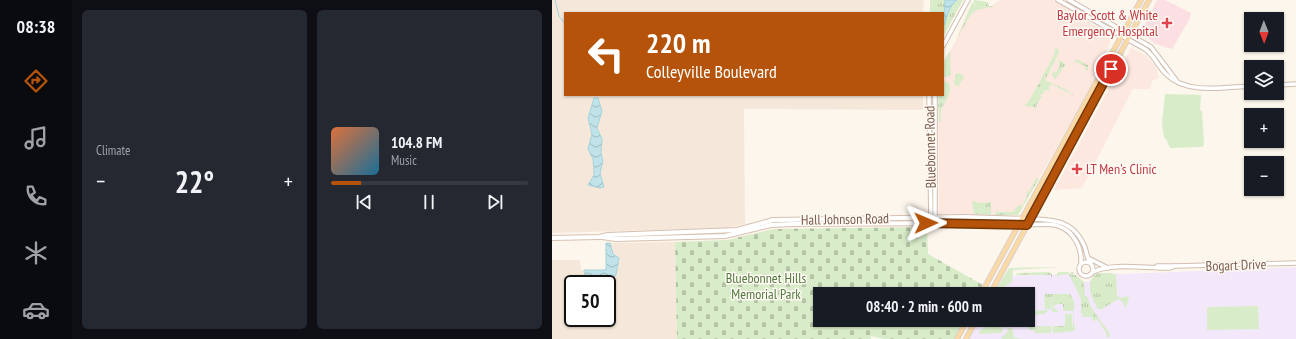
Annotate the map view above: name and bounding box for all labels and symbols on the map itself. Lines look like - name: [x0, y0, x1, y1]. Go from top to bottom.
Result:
- place label: Baylor Scott & White Emergency Hospital: [1057, 6, 1159, 40]
- north arrow: [1244, 12, 1284, 52]
- marker: Baylor Scott & White Emergency Hospital: [1161, 17, 1173, 29]
- pin: [1094, 52, 1128, 86]
- street label: Bluebonnet Road: [920, 106, 940, 188]
- place label: LT Men's Clinic: [1086, 160, 1156, 178]
- marker: LT Men's Clinic: [1071, 163, 1083, 175]
- position arrow: [905, 202, 947, 244]
- street label: Hall Johnson Road: [801, 209, 889, 229]
- street label: Bogart Drive: [1205, 255, 1267, 275]
- park label: Bluebonnet Hills Memorial Park: [726, 269, 807, 303]
- speed limit sign: 50: [564, 275, 616, 327]

